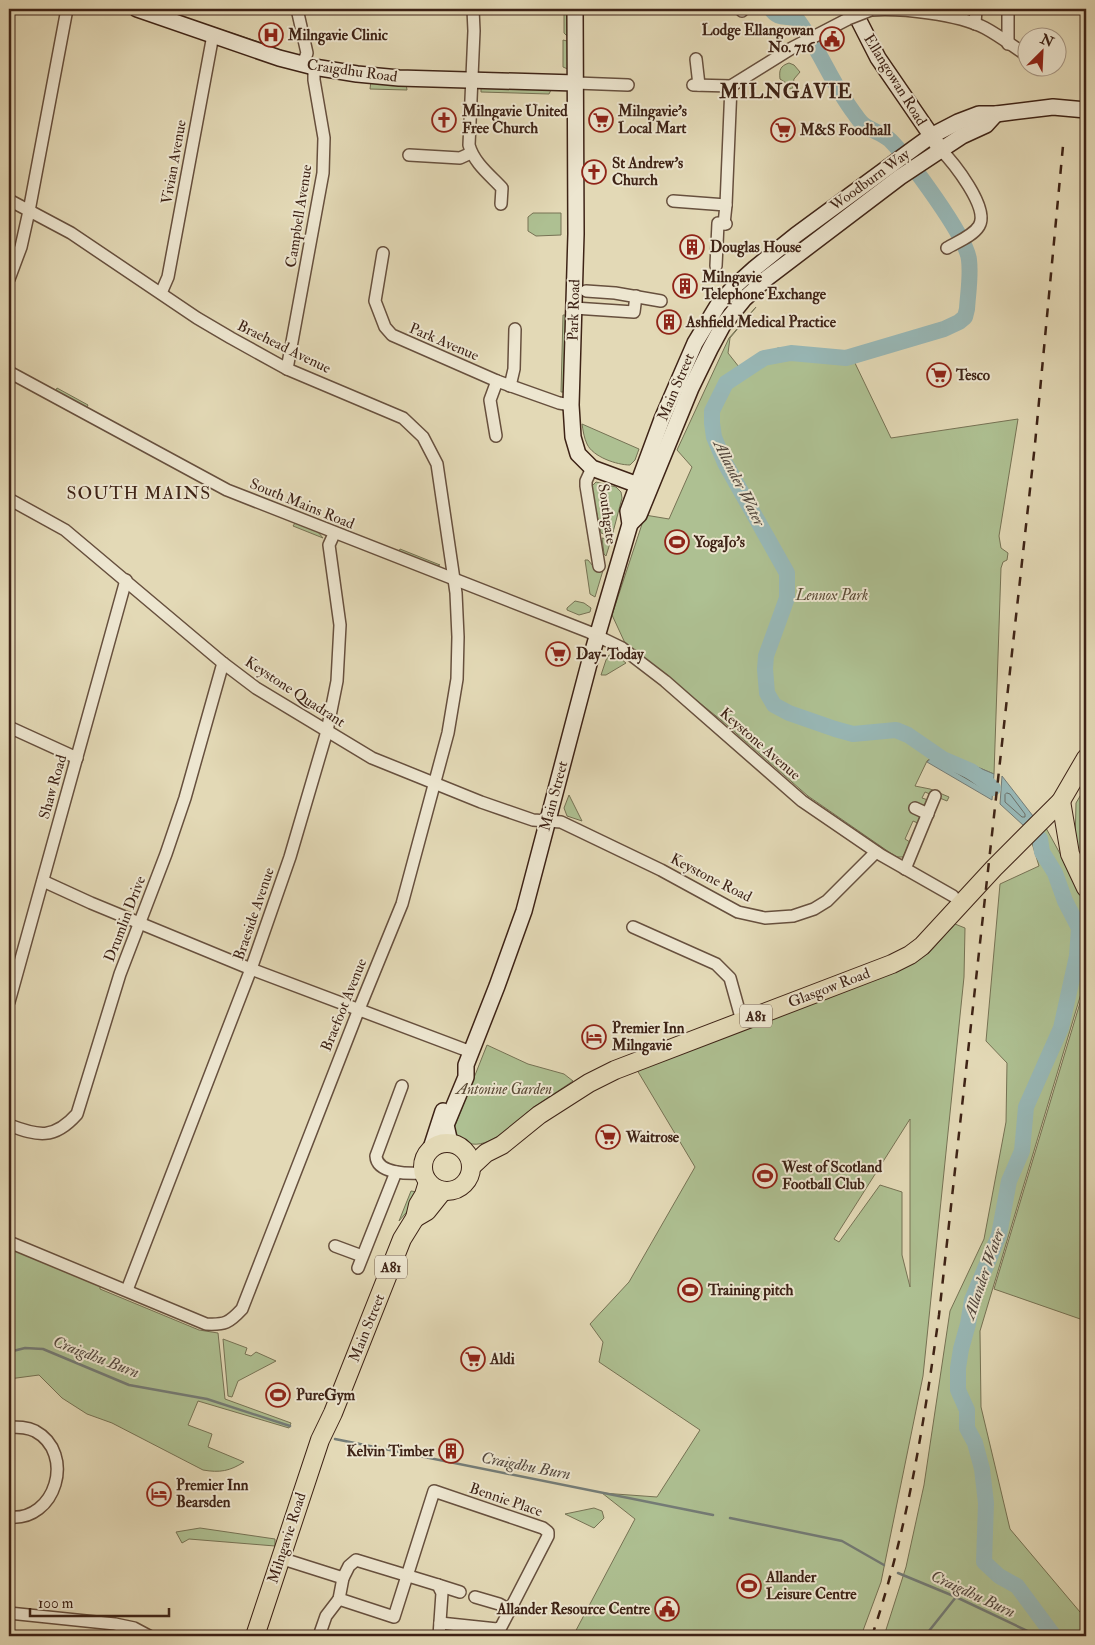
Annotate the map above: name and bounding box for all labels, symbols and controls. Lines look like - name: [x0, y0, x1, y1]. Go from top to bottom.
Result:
- place label: Lodge Ellangowan No. 716: [702, 21, 815, 57]
- hospital icon: Milngavie Clinic: [258, 22, 284, 48]
- place label: Milngavie Clinic: [287, 26, 389, 46]
- public building icon: Lodge Ellangowan No. 716: [819, 26, 845, 52]
- north arrow: [1018, 28, 1068, 78]
- text: N: [1037, 30, 1057, 51]
- street label: Ellangowan Road: [859, 31, 931, 130]
- street label: Craigdhu Road: [305, 55, 399, 87]
- district label: MILNGAVIE: [718, 79, 853, 104]
- place label: Milngavie United Free Church: [461, 102, 568, 138]
- place label: Milngavie's Local Mart: [617, 102, 687, 138]
- church icon: Milngavie United Free Church: [431, 107, 457, 133]
- supermarket icon: Milngavie's Local Mart: [588, 107, 614, 133]
- supermarket icon: M&S Foodhall: [770, 117, 796, 143]
- street label: Vivian Avenue: [157, 118, 191, 206]
- place label: M&S Foodhall: [799, 121, 891, 140]
- street label: Woodburn Way: [826, 144, 914, 216]
- place label: St Andrew's Church: [612, 154, 683, 190]
- church icon: St Andrew's Church: [581, 159, 607, 185]
- street label: Campbell Avenue: [281, 163, 318, 269]
- building icon: Douglas House: [679, 234, 705, 260]
- place label: Douglas House: [710, 238, 802, 258]
- place label: Milngavie Telephone Exchange: [701, 268, 827, 305]
- building icon: Milngavie Telephone Exchange: [672, 273, 698, 299]
- street label: Park Road: [563, 278, 585, 341]
- building icon: Ashfield Medical Practice: [656, 309, 682, 335]
- place label: Ashfield Medical Practice: [685, 313, 837, 332]
- street label: Braehead Avenue: [234, 316, 334, 378]
- street label: Park Avenue: [406, 319, 482, 365]
- street label: Main Street: [653, 350, 699, 424]
- supermarket icon: Tesco: [926, 362, 952, 388]
- place label: Tesco: [955, 366, 991, 385]
- water label: Allander Water: [708, 435, 770, 530]
- street label: South Mains Road: [247, 474, 358, 534]
- district label: SOUTH MAINS: [67, 482, 211, 505]
- street label: Southgate: [593, 483, 621, 545]
- sports icon: YogaJo's: [664, 529, 690, 555]
- place label: YogaJo's: [693, 533, 745, 553]
- park label: Lennox Park: [795, 586, 868, 605]
- supermarket icon: Day-Today: [545, 641, 571, 667]
- place label: Day-Today: [576, 645, 645, 665]
- street label: Keystone Quadrant: [241, 653, 349, 732]
- street label: Keystone Avenue: [716, 704, 804, 784]
- street label: Shaw Road: [35, 752, 71, 821]
- street label: Main Street: [536, 759, 572, 833]
- street label: Keystone Road: [667, 849, 755, 907]
- street label: Braeside Avenue: [229, 865, 279, 963]
- street label: Drumlin Drive: [100, 873, 150, 965]
- street label: Braefoot Avenue: [317, 956, 371, 1054]
- street label: Glasgow Road: [785, 963, 873, 1012]
- road number: A81: [740, 1004, 772, 1028]
- place label: Premier Inn Milngavie: [611, 1019, 685, 1056]
- hotel icon: Premier Inn Milngavie: [581, 1024, 607, 1050]
- park label: Antonine Garden: [454, 1080, 552, 1099]
- supermarket icon: Waitrose: [595, 1124, 621, 1150]
- place label: Waitrose: [625, 1128, 680, 1147]
- place label: West of Scotland Football Club: [781, 1158, 883, 1194]
- sports icon: West of Scotland Football Club: [752, 1163, 778, 1189]
- water label: Allander Water: [959, 1225, 1009, 1324]
- road number: A81: [375, 1256, 407, 1278]
- sports icon: Training pitch: [677, 1277, 703, 1303]
- place label: Training pitch: [707, 1281, 794, 1301]
- street label: Main Street: [345, 1291, 389, 1365]
- water label: Craigdhu Burn: [50, 1331, 142, 1383]
- supermarket icon: Aldi: [460, 1346, 486, 1372]
- place label: Aldi: [489, 1350, 515, 1369]
- sports icon: PureGym: [265, 1382, 291, 1408]
- place label: PureGym: [296, 1386, 356, 1406]
- building icon: Kelvin Timber: [438, 1438, 464, 1464]
- place label: Kelvin Timber: [347, 1442, 434, 1461]
- water label: Craigdhu Burn: [480, 1448, 572, 1484]
- place label: Premier Inn Bearsden: [176, 1476, 249, 1512]
- street label: Bennie Place: [467, 1479, 545, 1521]
- hotel icon: Premier Inn Bearsden: [146, 1481, 172, 1507]
- street label: Milngavie Road: [263, 1490, 311, 1586]
- water label: Craigdhu Burn: [928, 1566, 1018, 1622]
- place label: Allander Leisure Centre: [765, 1568, 857, 1604]
- sports icon: Allander Leisure Centre: [736, 1573, 762, 1599]
- scale bar: [30, 1585, 169, 1617]
- text: 100 m: [38, 1594, 74, 1613]
- public building icon: Allander Resource Centre: [654, 1596, 680, 1622]
- place label: Allander Resource Centre: [496, 1600, 651, 1619]

